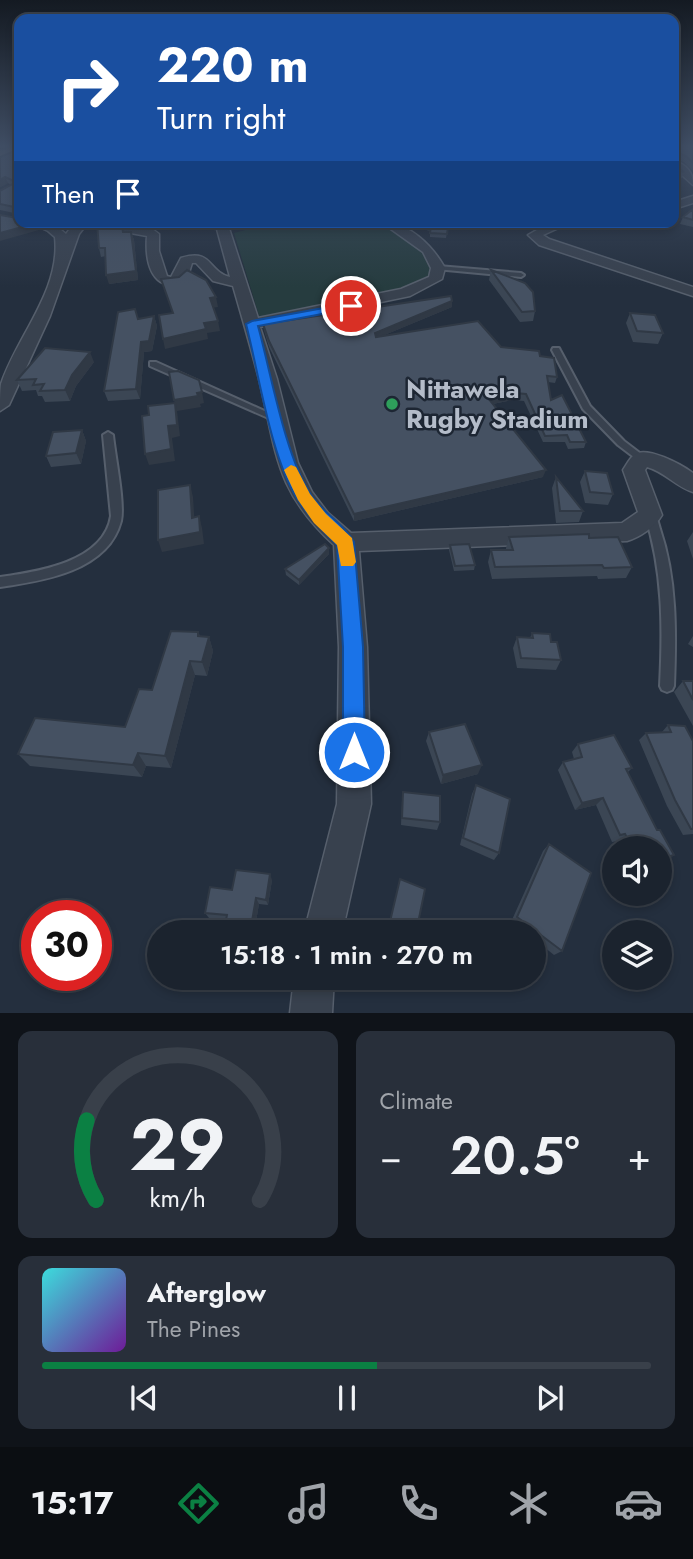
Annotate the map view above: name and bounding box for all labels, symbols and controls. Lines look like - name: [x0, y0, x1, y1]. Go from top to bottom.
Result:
- text: 220 m: [157, 30, 309, 100]
- icon: right: [42, 42, 133, 133]
- text: Turn right: [157, 95, 286, 141]
- text: Then: [42, 175, 95, 213]
- icon: arrive: [109, 175, 147, 213]
- pin: [321, 276, 381, 336]
- icon: arrive: [332, 287, 370, 325]
- place label: Nittawela Rugby Stadium: [406, 370, 589, 438]
- marker: Nittawela Rugby Stadium: [384, 396, 400, 412]
- position arrow: [317, 715, 391, 789]
- map controls: [602, 836, 672, 990]
- button: sound: [602, 836, 672, 906]
- speed limit sign: 30: [21, 900, 112, 991]
- button: layers: [602, 920, 672, 990]
- text: 15:18 · 1 min · 270 m: [220, 936, 473, 974]
- text: Climate: [380, 1084, 453, 1118]
- text: 29: [130, 1093, 226, 1198]
- text: 20.5°: [450, 1118, 580, 1194]
- text: −: [380, 1129, 402, 1184]
- text: +: [628, 1129, 651, 1184]
- text: km/h: [149, 1180, 206, 1216]
- text: Afterglow: [147, 1274, 266, 1312]
- text: The Pines: [147, 1312, 240, 1346]
- icon: previous: [125, 1379, 163, 1417]
- icon: pause: [328, 1379, 366, 1417]
- icon: next: [531, 1379, 569, 1417]
- icon: directions: [174, 1479, 223, 1528]
- icon: music: [284, 1479, 333, 1528]
- icon: phone: [394, 1479, 443, 1528]
- icon: climate: [504, 1479, 553, 1528]
- icon: car: [614, 1479, 663, 1528]
- text: 15:17: [30, 1480, 113, 1526]

